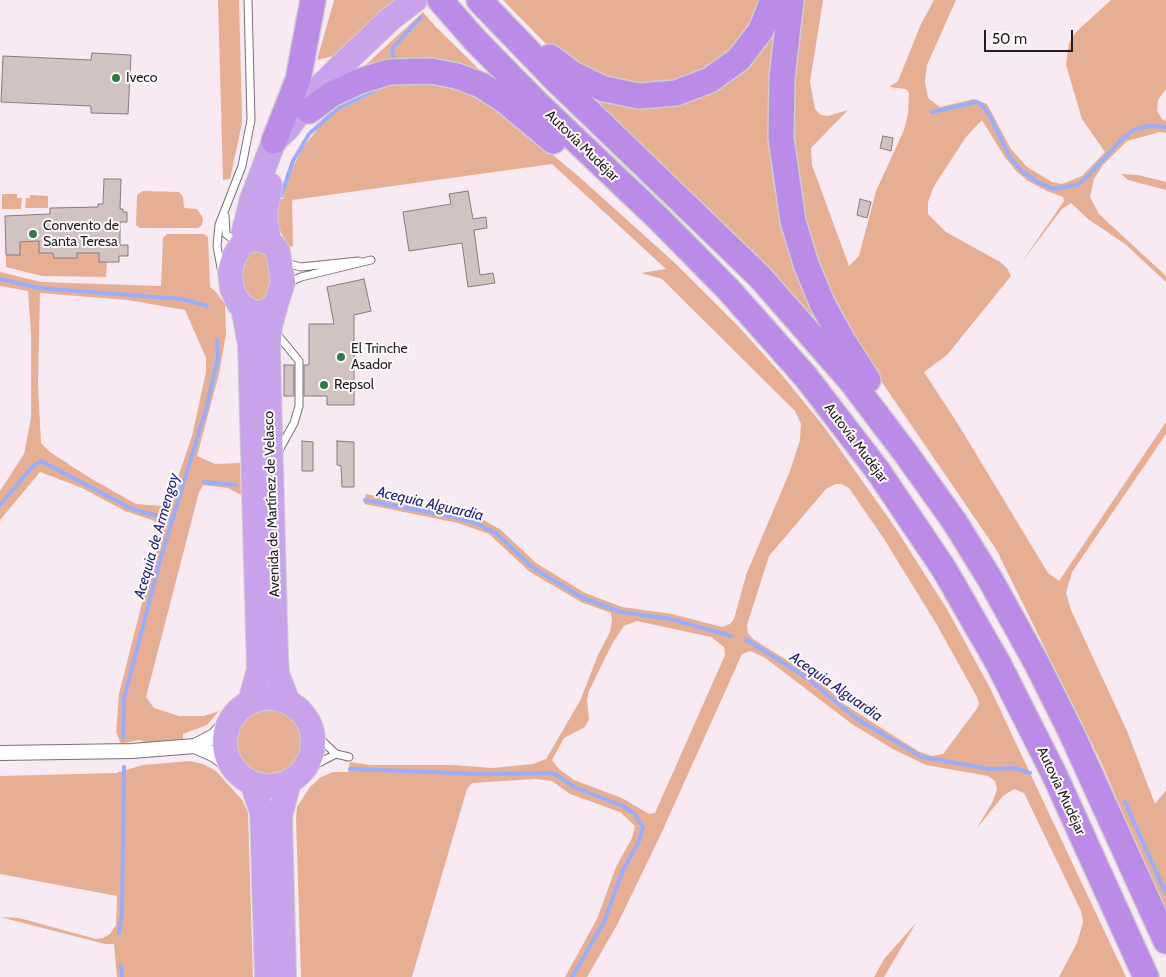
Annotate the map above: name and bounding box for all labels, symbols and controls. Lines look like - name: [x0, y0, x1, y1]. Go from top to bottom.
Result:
- scale bar: [986, 20, 1075, 52]
- text: 50 m: [992, 30, 1027, 48]
- place label: Iveco: [126, 70, 157, 86]
- marker: Iveco: [110, 72, 122, 84]
- street label: Autovía Mudéjar: [542, 107, 622, 185]
- place label: Convento de Santa Teresa: [43, 218, 119, 250]
- marker: Convento de Santa Teresa: [27, 228, 39, 240]
- place label: El Trinche Asador: [351, 341, 408, 374]
- marker: El Trinche Asador: [335, 351, 347, 363]
- place label: Repsol: [334, 377, 374, 393]
- marker: Repsol: [318, 379, 330, 391]
- street label: Autovía Mudéjar: [821, 400, 891, 486]
- street label: Avenida de Martínez de Velasco: [260, 411, 284, 597]
- water label: Acequia de Armengoy: [130, 471, 184, 601]
- water label: Acequia Alguardia: [375, 483, 485, 525]
- water label: Acequia Alguardia: [786, 648, 886, 726]
- street label: Autovía Mudéjar: [1033, 744, 1089, 838]

